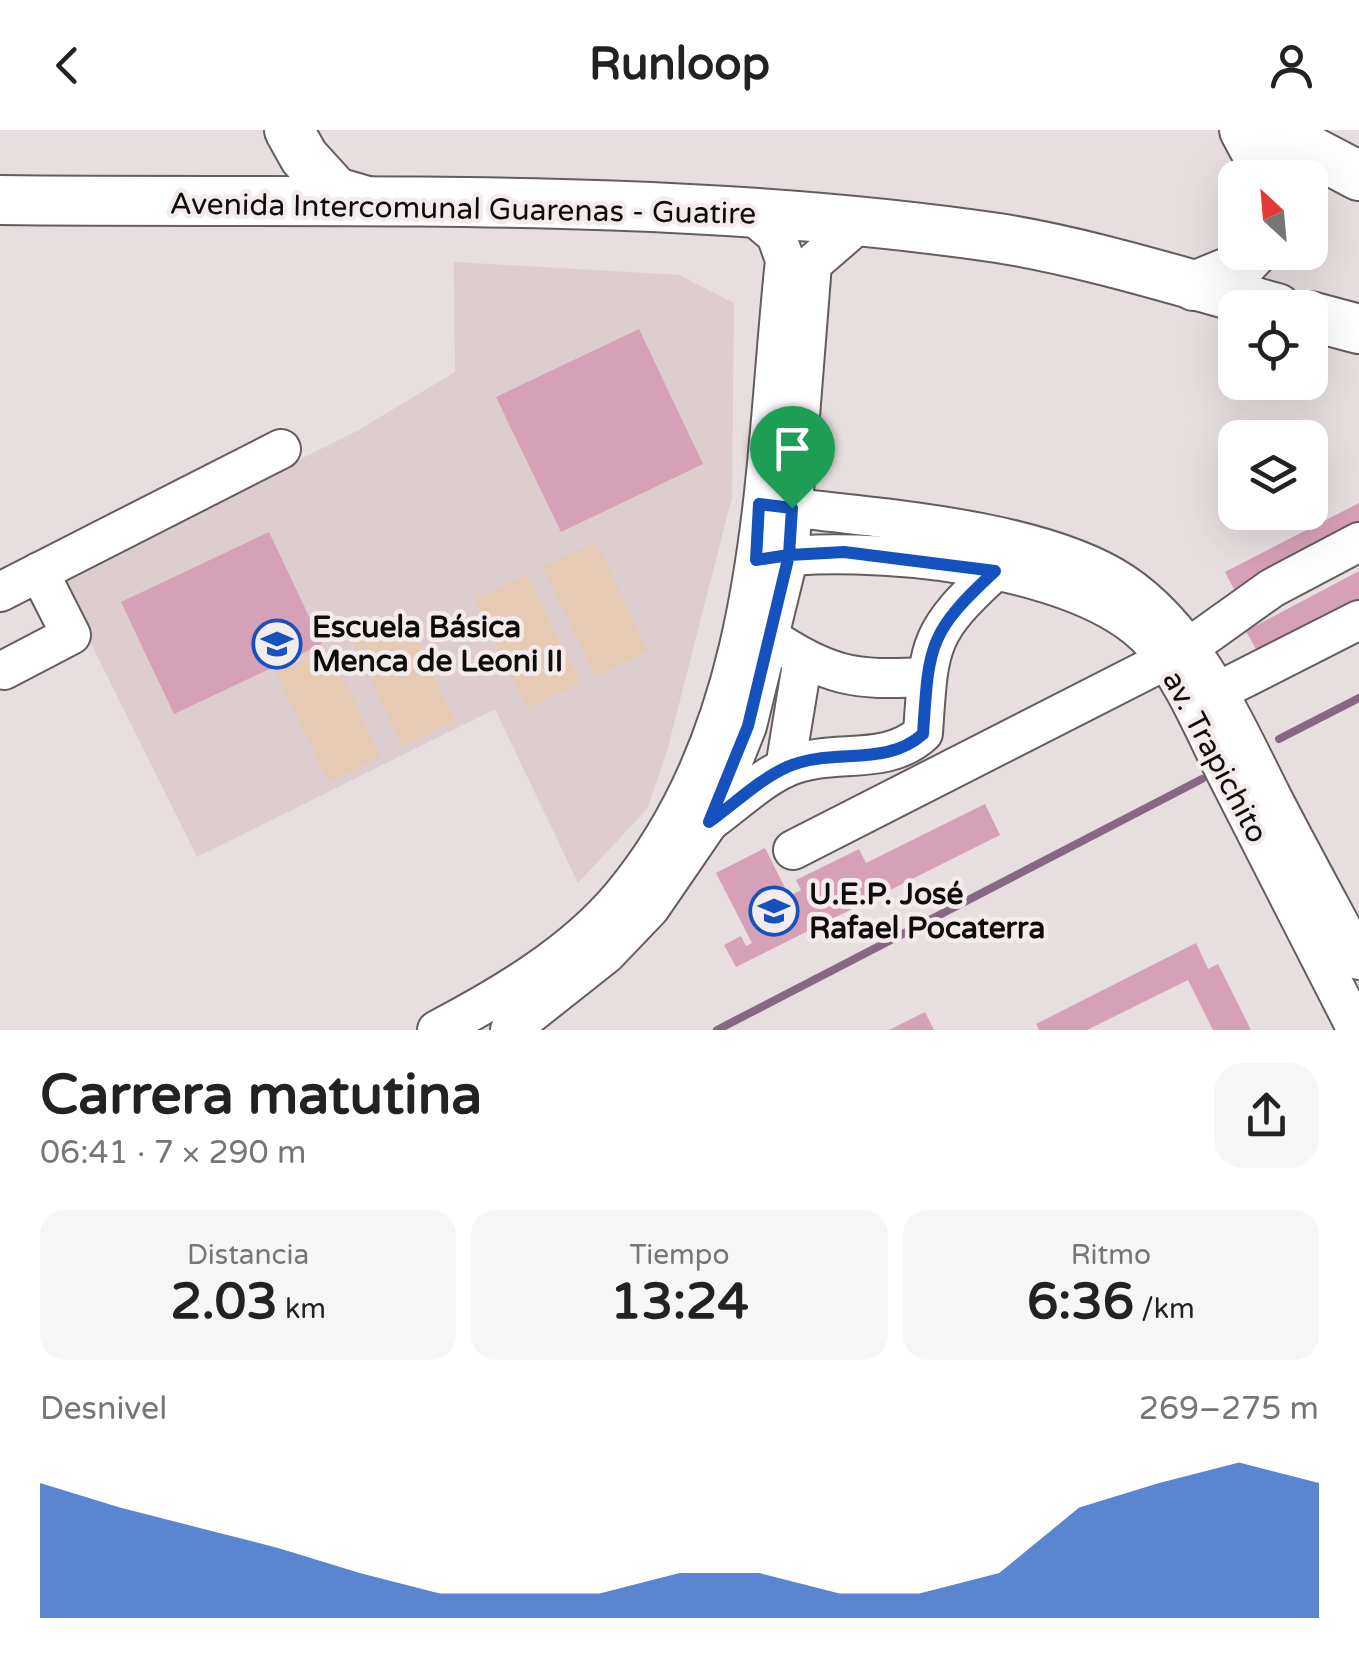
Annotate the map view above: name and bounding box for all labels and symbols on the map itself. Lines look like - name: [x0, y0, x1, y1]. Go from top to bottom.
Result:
- north arrow: [1218, 160, 1328, 270]
- street label: Avenida Intercomunal Guarenas - Guatire: [169, 185, 757, 233]
- pin: [750, 406, 835, 509]
- place label: Escuela Básica Menca de Leoni II: [312, 609, 563, 680]
- school or university icon: Escuela Básica Menca de Leoni II: [251, 618, 303, 670]
- street label: av. Trapichito: [1154, 665, 1276, 849]
- place label: U.E.P. José Rafael Pocaterra: [809, 876, 1045, 947]
- school or university icon: U.E.P. José Rafael Pocaterra: [748, 885, 800, 937]

